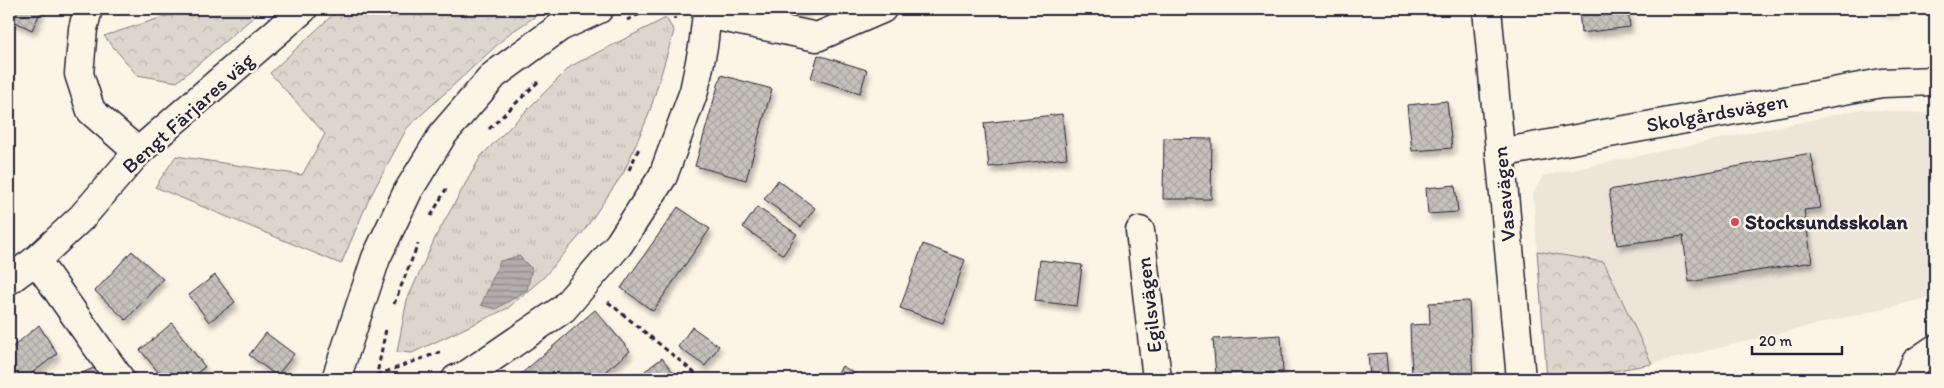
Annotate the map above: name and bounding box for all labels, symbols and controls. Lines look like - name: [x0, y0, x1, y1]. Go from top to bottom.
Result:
- street label: Bengt Färjares väg: [117, 47, 259, 178]
- street label: Skolgårdsvägen: [1644, 88, 1790, 137]
- street label: Vasavägen: [1487, 145, 1520, 243]
- place label: Stocksundsskolan: [1745, 209, 1908, 234]
- marker: Stocksundsskolan: [1729, 216, 1741, 228]
- street label: Egilsvägen: [1130, 256, 1167, 354]
- scale bar: [1752, 323, 1842, 355]
- text: 20 m: [1759, 332, 1793, 350]

